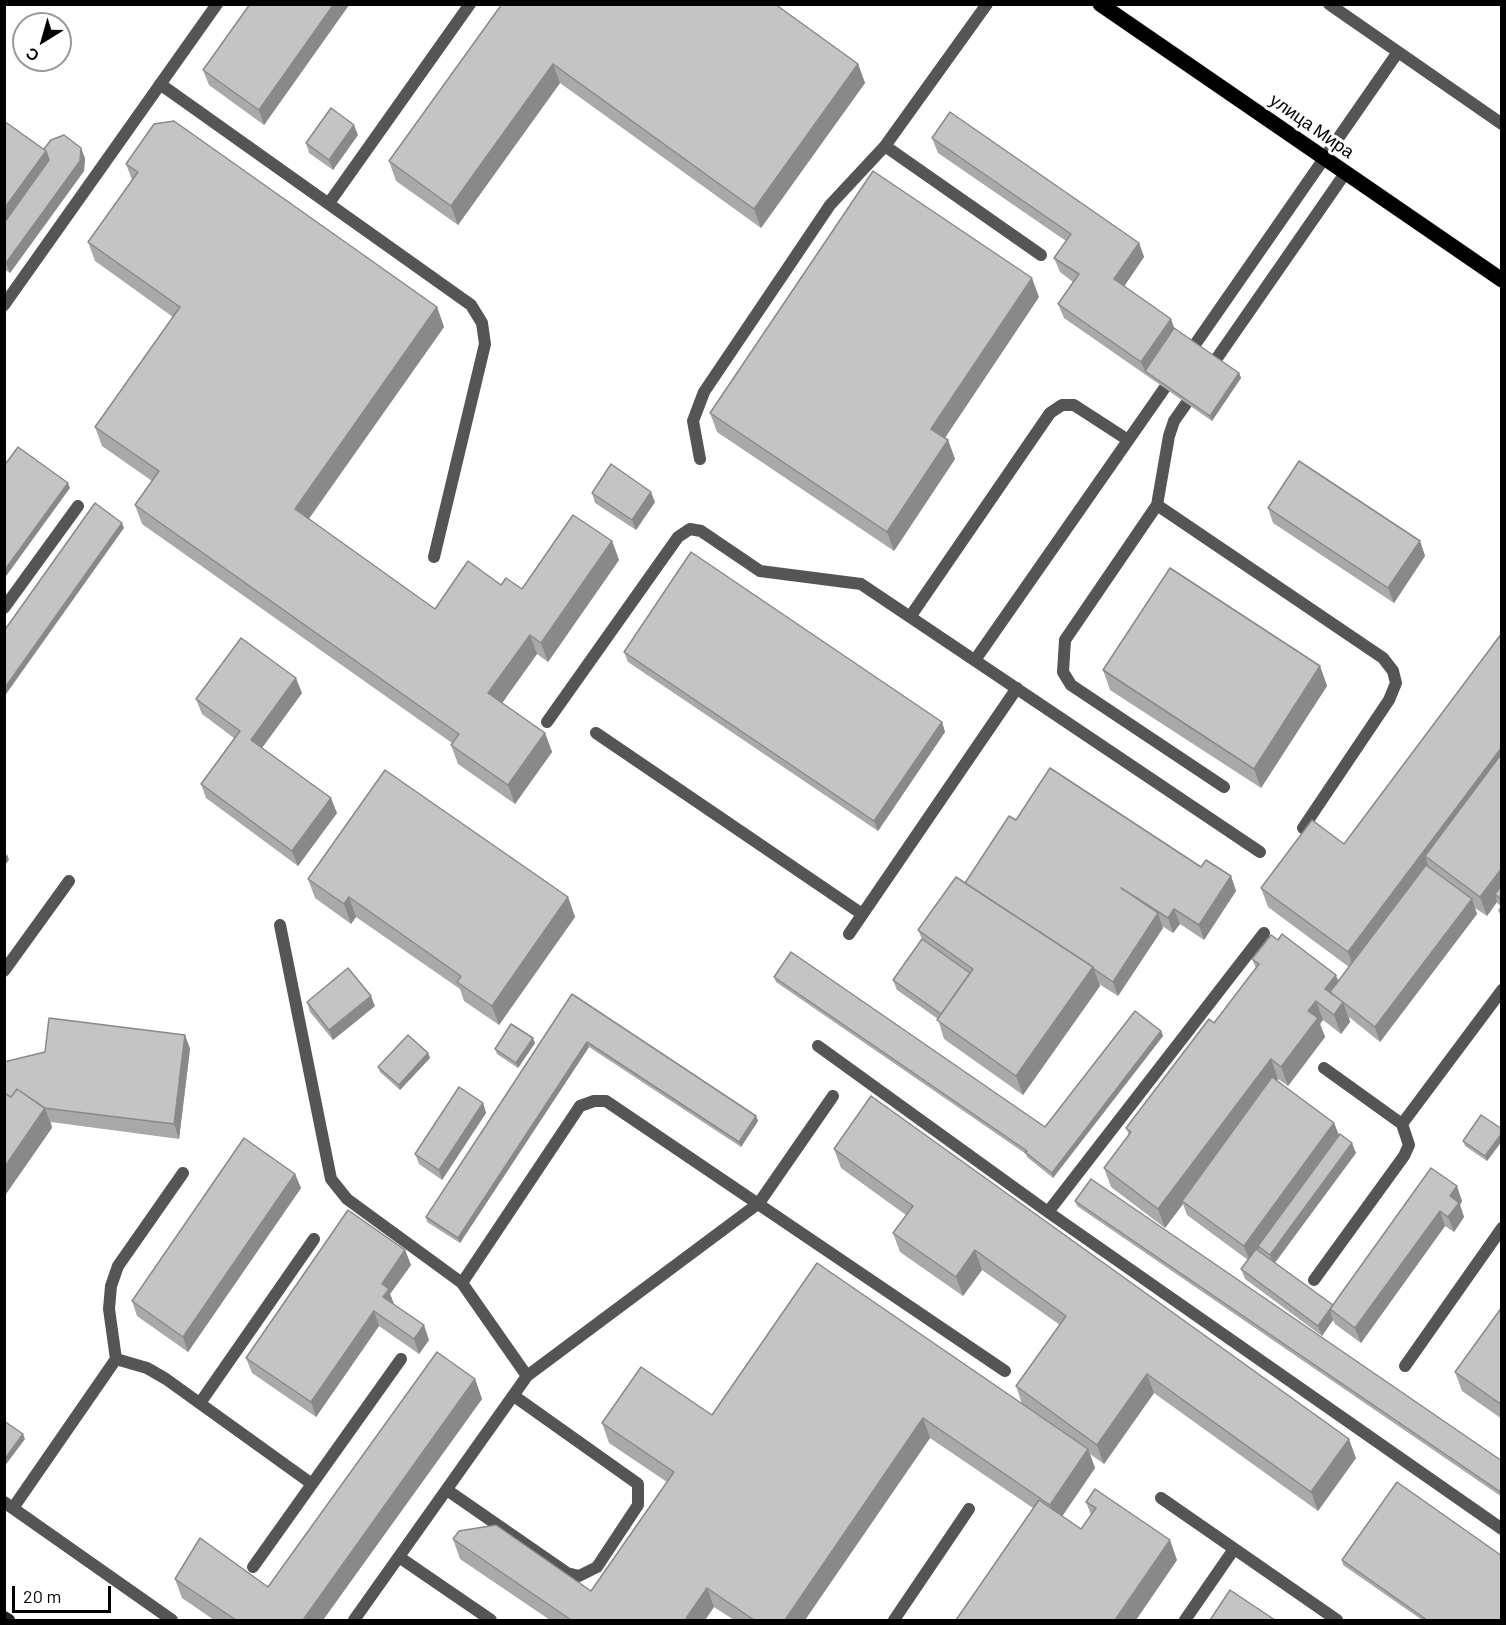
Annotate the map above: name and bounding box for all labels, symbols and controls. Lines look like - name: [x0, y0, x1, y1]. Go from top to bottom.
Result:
- north arrow: [12, 12, 72, 72]
- text: С: [22, 44, 42, 66]
- street label: улица Мира: [1266, 89, 1358, 163]
- scale bar: [15, 1574, 114, 1612]
- text: 20 m: [23, 1585, 61, 1607]

